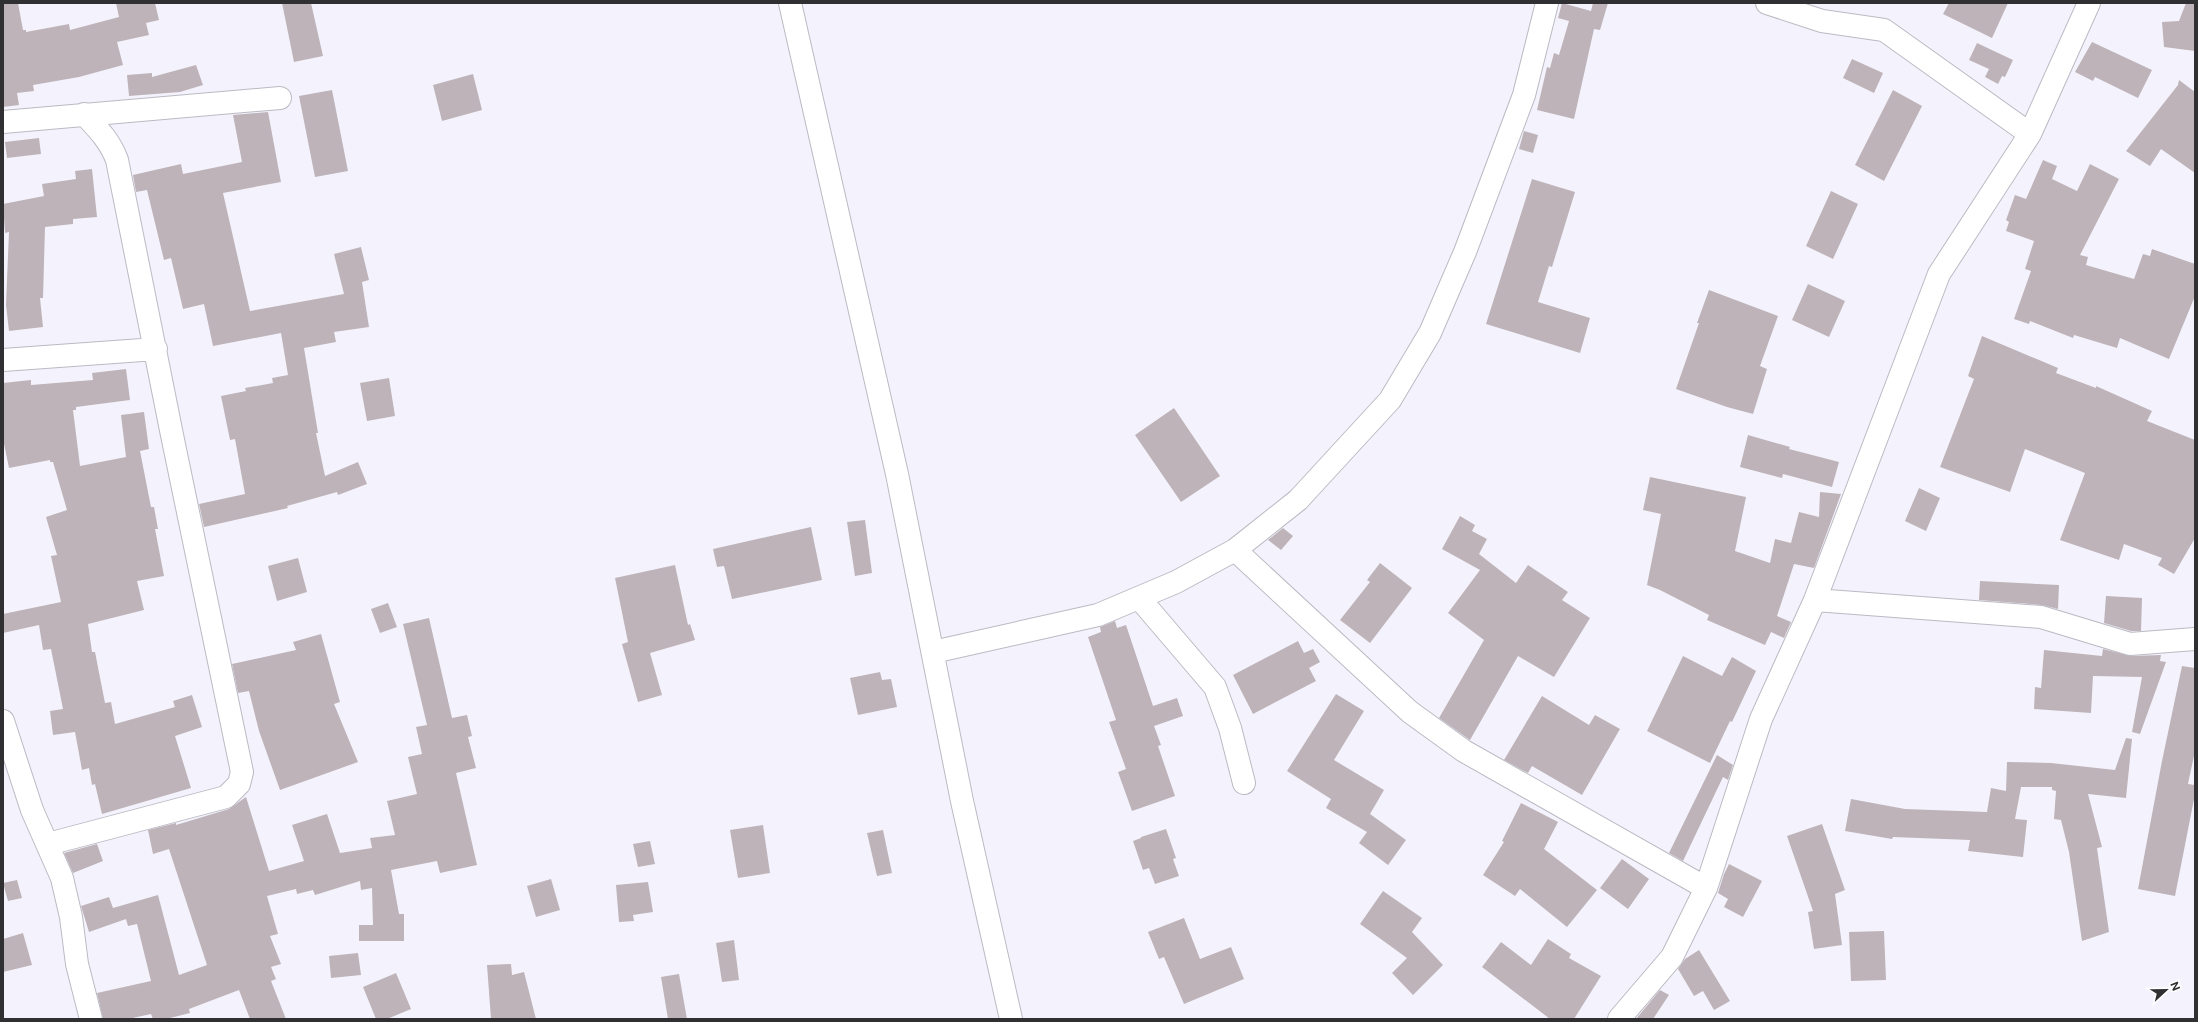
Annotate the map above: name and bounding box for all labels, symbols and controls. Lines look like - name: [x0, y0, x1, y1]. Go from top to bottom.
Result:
- north arrow: [2146, 970, 2186, 1010]
- text: N: [2168, 980, 2182, 992]

